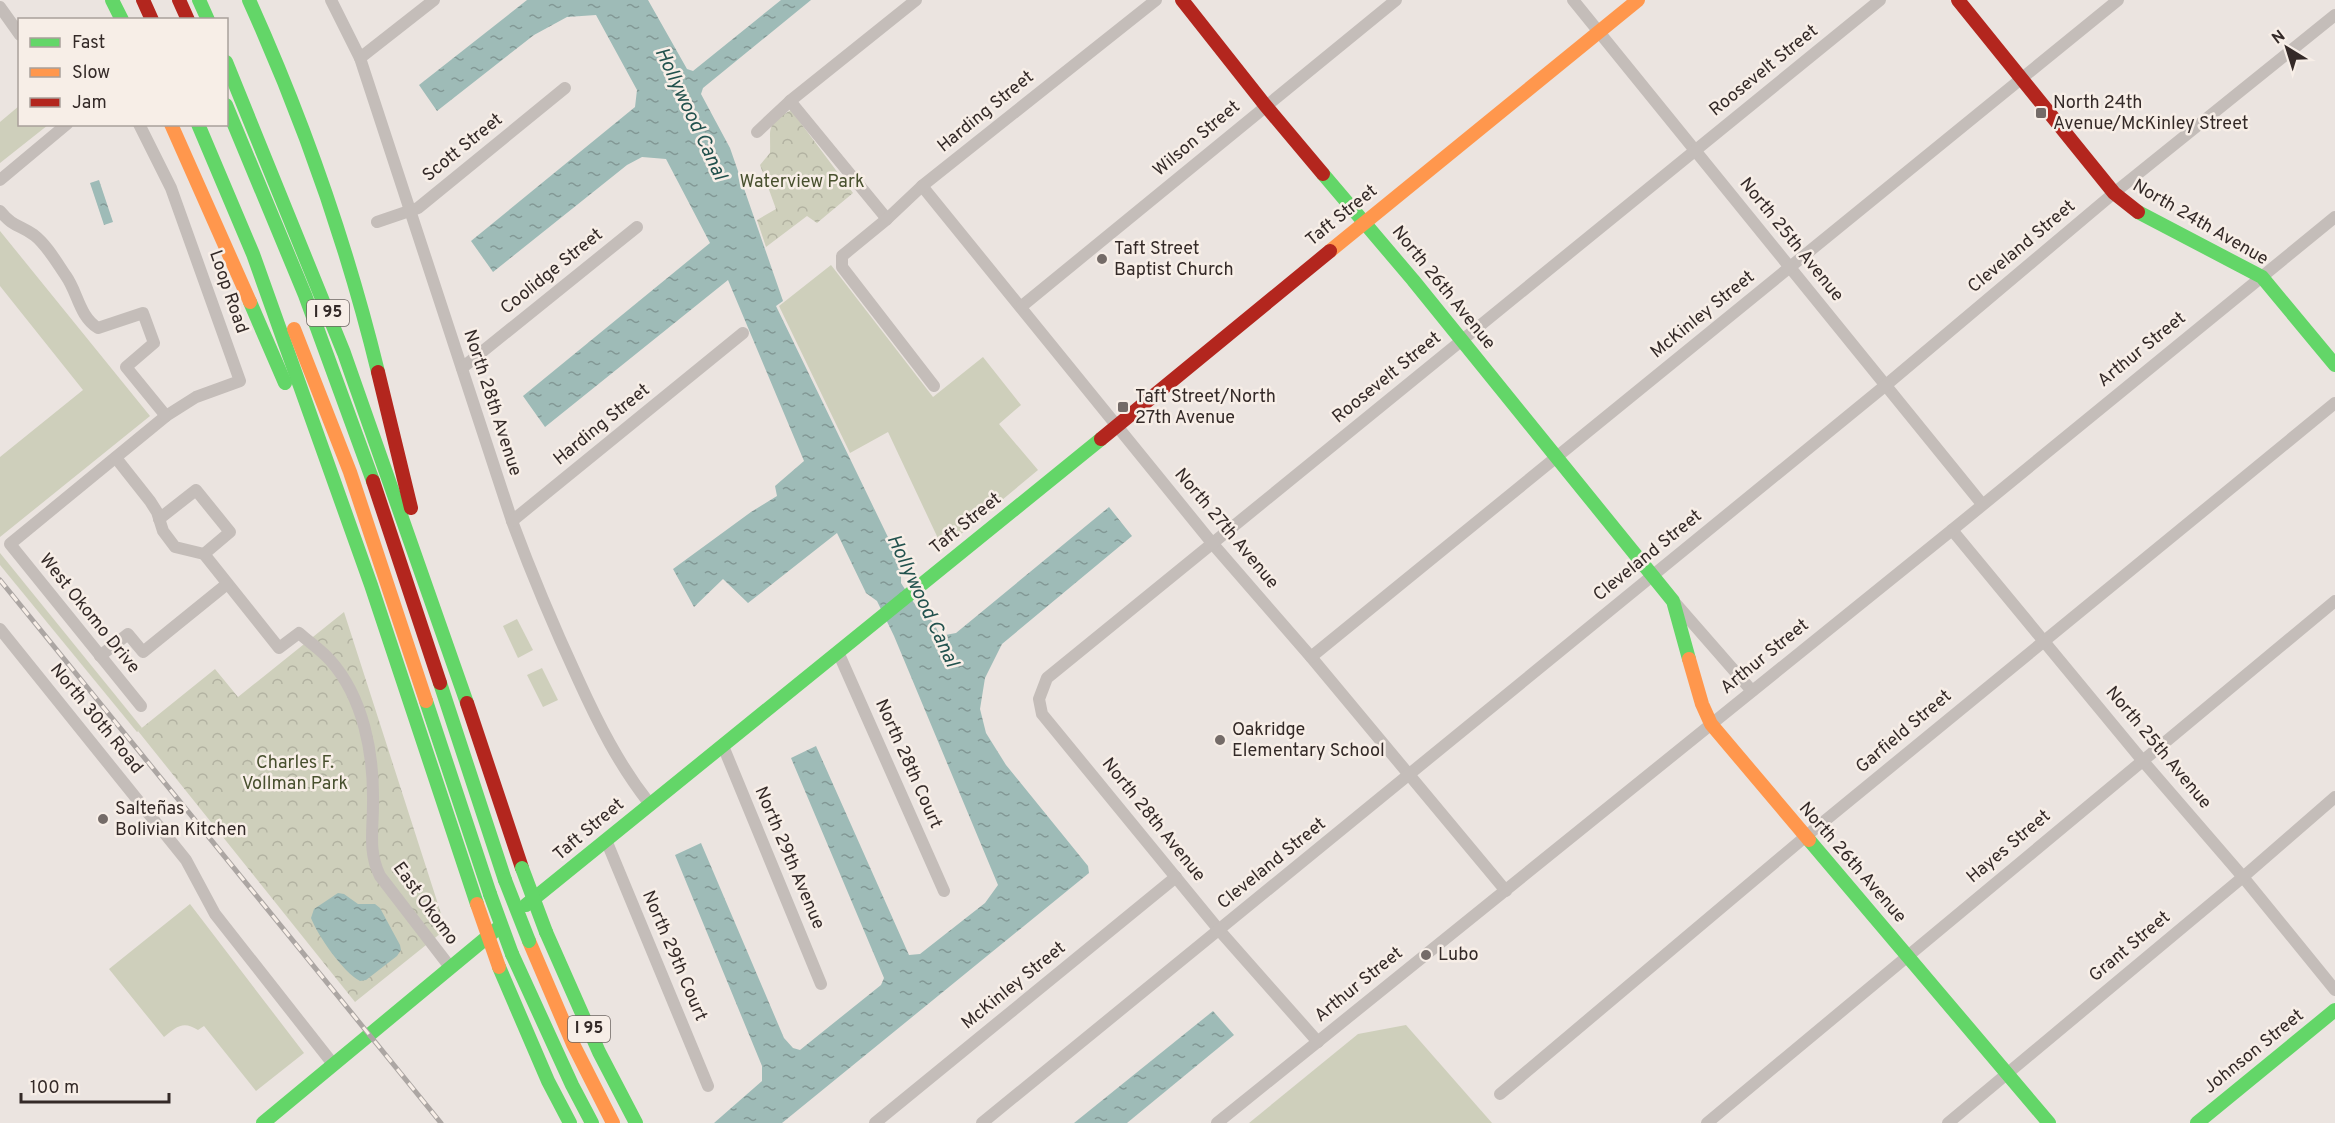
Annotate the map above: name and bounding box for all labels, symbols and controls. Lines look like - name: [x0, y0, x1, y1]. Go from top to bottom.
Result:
- legend: [18, 18, 228, 126]
- north arrow: [2257, 18, 2317, 78]
- street label: Roosevelt Street: [1705, 20, 1823, 122]
- text: N: [2268, 26, 2290, 49]
- text: Fast: [72, 32, 105, 55]
- water label: Hollywood Canal: [648, 43, 733, 186]
- text: Slow: [72, 62, 110, 85]
- street label: Harding Street: [933, 66, 1039, 158]
- text: Jam: [72, 92, 107, 115]
- place label: North 24th Avenue/McKinley Street: [2053, 92, 2248, 136]
- street label: Wilson Street: [1149, 96, 1245, 182]
- marker: North 24th Avenue/McKinley Street: [2034, 106, 2048, 120]
- street label: Scott Street: [418, 109, 508, 187]
- park label: Waterview Park: [739, 171, 865, 194]
- street label: North 25th Avenue: [1734, 173, 1848, 307]
- street label: North 24th Avenue: [2128, 175, 2272, 271]
- street label: Taft Street: [1302, 180, 1382, 252]
- street label: Cleveland Street: [1964, 195, 2080, 299]
- street label: North 26th Avenue: [1386, 221, 1500, 355]
- street label: Coolidge Street: [496, 224, 608, 320]
- place label: Taft Street Baptist Church: [1114, 238, 1234, 282]
- street label: Loop Road: [203, 247, 253, 337]
- marker: Taft Street Baptist Church: [1095, 252, 1109, 266]
- street label: McKinley Street: [1646, 266, 1760, 364]
- road number: I 95: [307, 300, 349, 326]
- street label: Arthur Street: [2093, 307, 2191, 393]
- street label: North 28th Avenue: [457, 327, 527, 479]
- street label: Roosevelt Street: [1328, 327, 1446, 429]
- street label: Harding Street: [549, 379, 655, 471]
- place label: Taft Street/North 27th Avenue: [1135, 386, 1276, 430]
- marker: Taft Street/North 27th Avenue: [1116, 400, 1130, 414]
- street label: North 27th Avenue: [1169, 464, 1283, 594]
- street label: Taft Street: [926, 488, 1006, 560]
- street label: Cleveland Street: [1589, 505, 1707, 607]
- water label: Hollywood Canal: [880, 530, 965, 673]
- street label: West Okomo Drive: [33, 549, 145, 679]
- street label: Arthur Street: [1716, 614, 1814, 700]
- street label: North 30th Road: [44, 659, 148, 779]
- street label: North 25th Avenue: [2100, 682, 2216, 814]
- street label: Garfield Street: [1851, 685, 1957, 779]
- street label: North 28th Court: [869, 696, 947, 832]
- place label: Oakridge Elementary School: [1232, 719, 1385, 763]
- marker: Oakridge Elementary School: [1213, 733, 1227, 747]
- park label: Charles F. Vollman Park: [242, 752, 348, 796]
- street label: North 28th Avenue: [1096, 753, 1210, 887]
- street label: North 29th Avenue: [749, 783, 829, 933]
- street label: Taft Street: [549, 794, 629, 866]
- place label: Salteñas Bolivian Kitchen: [115, 798, 247, 842]
- street label: North 26th Avenue: [1793, 798, 1911, 928]
- street label: Hayes Street: [1962, 805, 2056, 889]
- marker: Salteñas Bolivian Kitchen: [96, 812, 110, 826]
- street label: Cleveland Street: [1213, 813, 1331, 915]
- street label: East Okomo: [387, 858, 463, 950]
- street label: North 29th Court: [636, 887, 712, 1025]
- street label: Grant Street: [2085, 906, 2175, 988]
- street label: McKinley Street: [957, 937, 1071, 1035]
- street label: Arthur Street: [1310, 942, 1408, 1028]
- place label: Lubo: [1438, 944, 1479, 967]
- marker: Lubo: [1419, 948, 1433, 962]
- street label: Johnson Street: [2199, 1005, 2309, 1099]
- road number: I 95: [568, 1016, 610, 1042]
- scale bar: [21, 1066, 170, 1104]
- text: 100 m: [30, 1077, 79, 1100]

